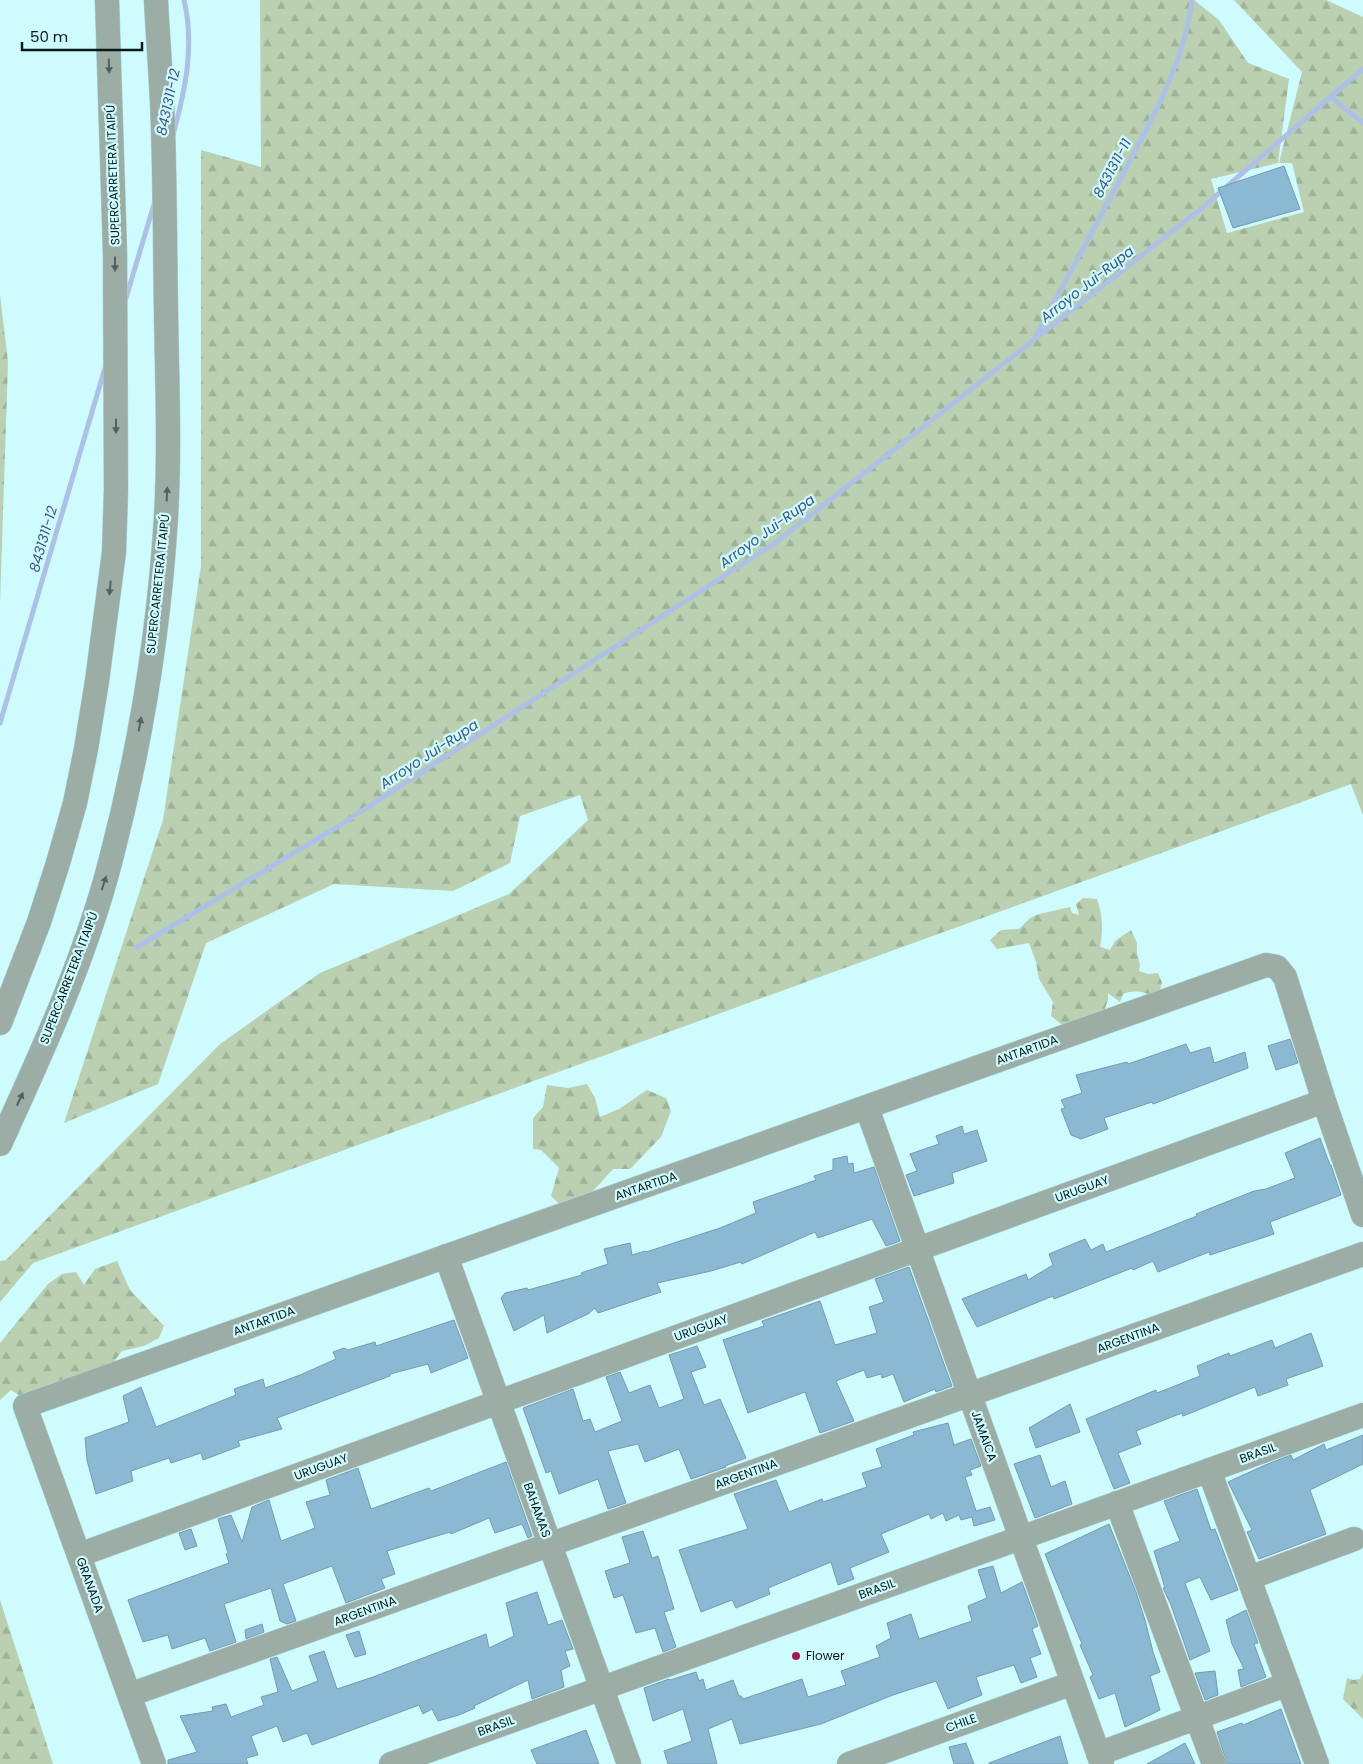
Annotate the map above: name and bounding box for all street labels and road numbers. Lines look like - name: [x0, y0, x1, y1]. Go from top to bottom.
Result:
- street label: SUPERCARRETERA ITAIPÚ: [102, 105, 123, 245]
- street label: SUPERCARRETERA ITAIPÚ: [142, 513, 173, 655]
- street label: SUPERCARRETERA ITAIPÚ: [35, 909, 102, 1046]
- street label: ANTARTIDA: [994, 1031, 1060, 1069]
- street label: ANTARTIDA: [613, 1167, 679, 1204]
- street label: URUGUAY: [1053, 1171, 1111, 1206]
- street label: ANTARTIDA: [231, 1302, 297, 1340]
- street label: URUGUAY: [672, 1310, 730, 1345]
- street label: ARGENTINA: [1094, 1318, 1161, 1357]
- street label: JAMAICA: [967, 1408, 1002, 1464]
- street label: BRASIL: [1237, 1438, 1279, 1467]
- street label: URUGUAY: [292, 1449, 350, 1484]
- street label: ARGENTINA: [712, 1454, 779, 1493]
- street label: BAHAMAS: [520, 1480, 555, 1540]
- street label: GRANADA: [73, 1555, 108, 1615]
- street label: BRASIL: [856, 1574, 898, 1603]
- street label: ARGENTINA: [331, 1591, 398, 1630]
- street label: CHILE: [943, 1709, 979, 1736]
- street label: BRASIL: [475, 1711, 517, 1740]

